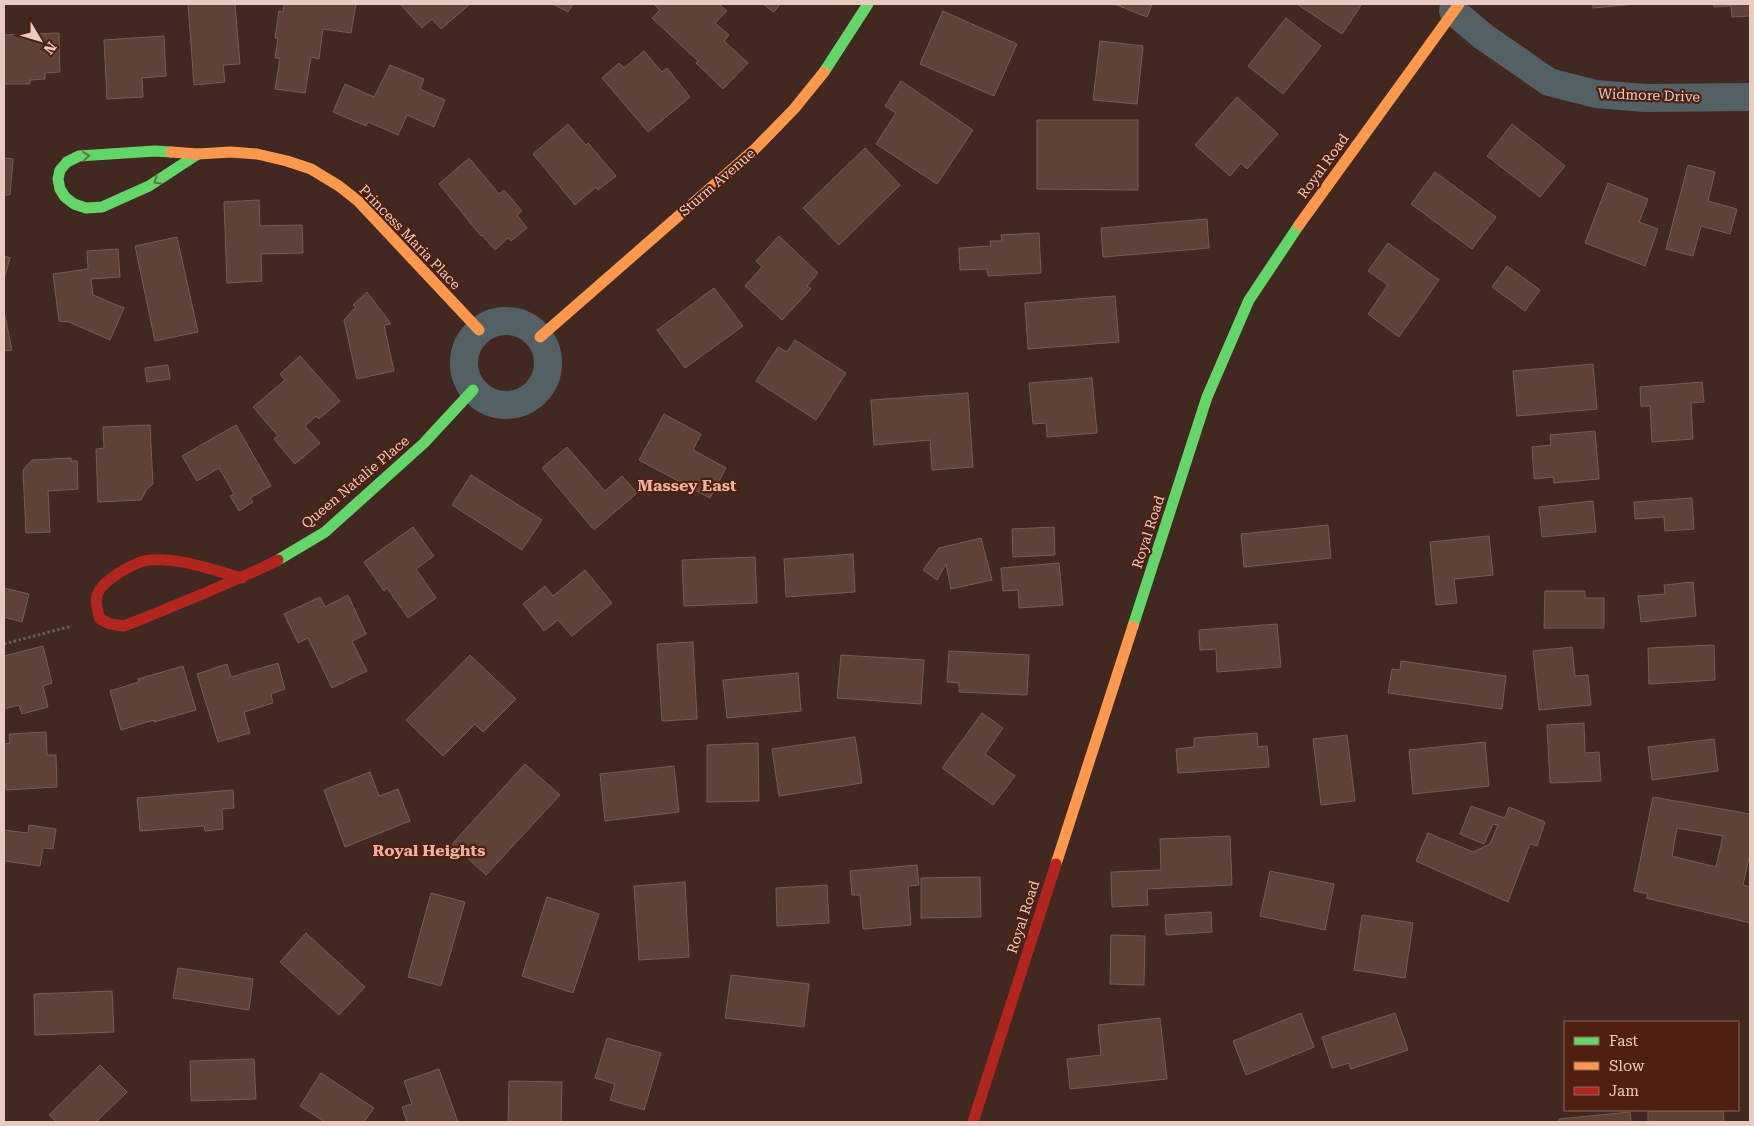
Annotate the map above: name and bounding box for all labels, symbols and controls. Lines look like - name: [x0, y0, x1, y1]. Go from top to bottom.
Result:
- north arrow: [15, 15, 65, 65]
- text: N: [40, 39, 60, 57]
- street label: Widmore Drive: [1598, 85, 1701, 105]
- street label: Royal Road: [1294, 131, 1352, 201]
- street label: Sturm Avenue: [676, 145, 758, 219]
- one-way arrow: [82, 150, 90, 161]
- one-way arrow: [154, 175, 163, 185]
- street label: Princess Maria Place: [356, 181, 464, 293]
- street label: Queen Natalie Place: [298, 432, 412, 532]
- district label: Massey East: [637, 476, 737, 495]
- street label: Royal Road: [1129, 494, 1167, 570]
- district label: Royal Heights: [373, 841, 485, 860]
- street label: Royal Road: [1004, 879, 1042, 955]
- legend: [1564, 1021, 1739, 1111]
- text: Fast: [1609, 1032, 1639, 1050]
- text: Slow: [1609, 1057, 1645, 1075]
- text: Jam: [1609, 1082, 1639, 1100]

